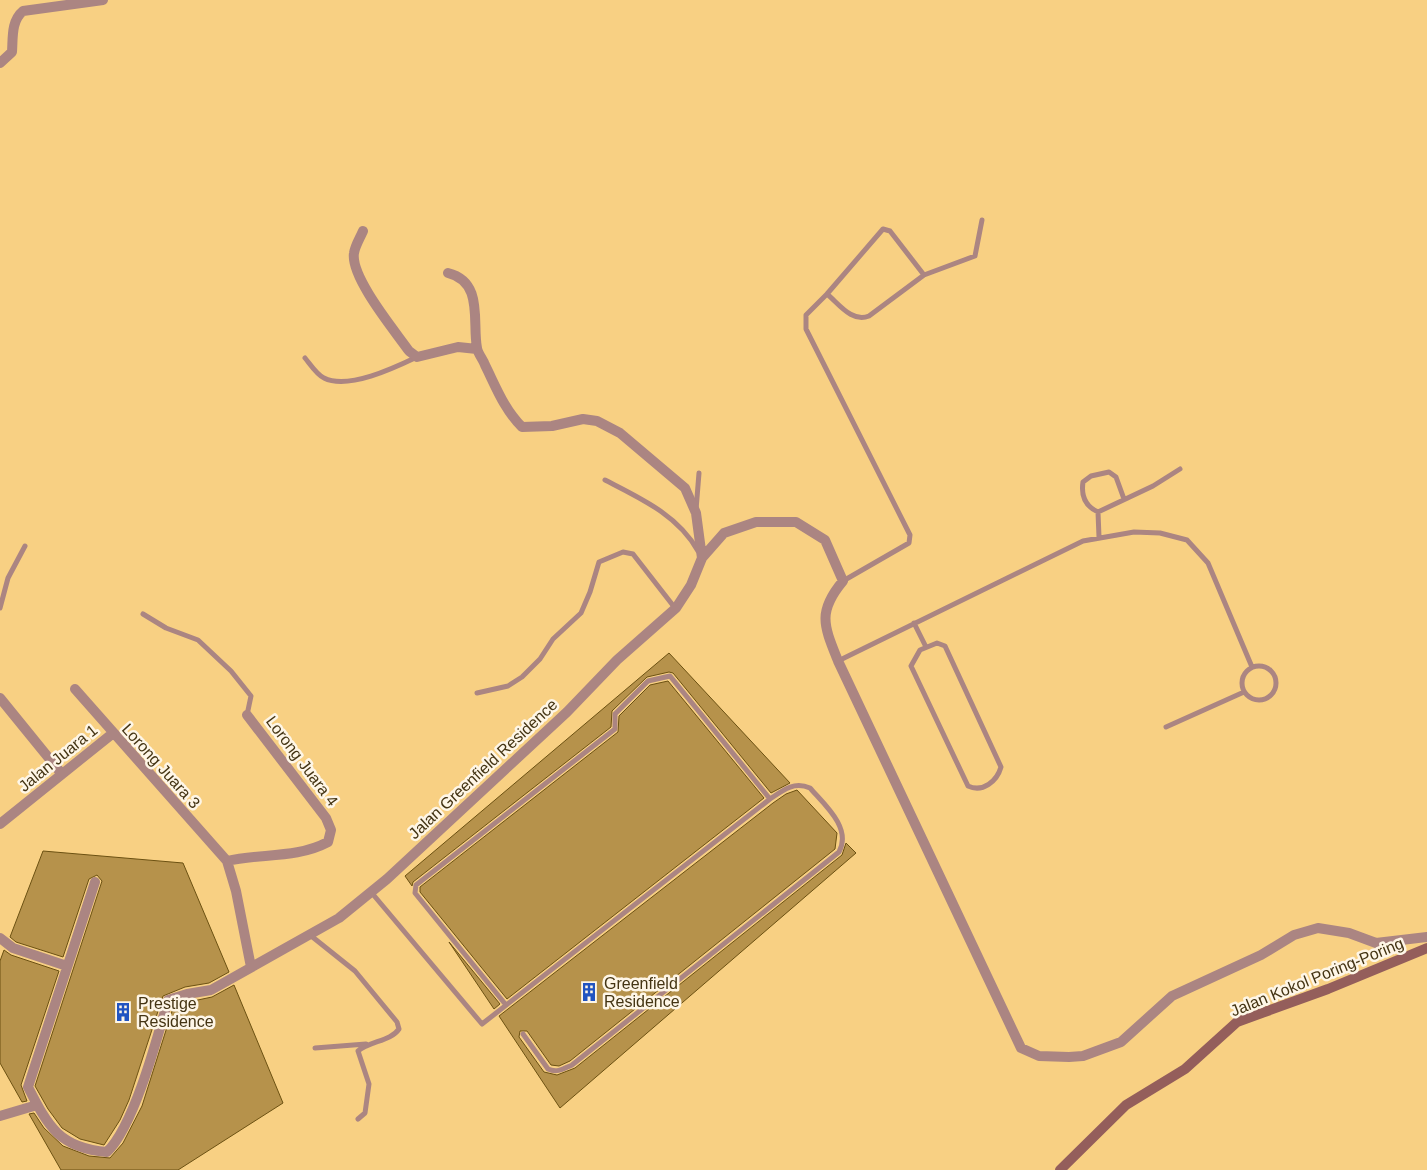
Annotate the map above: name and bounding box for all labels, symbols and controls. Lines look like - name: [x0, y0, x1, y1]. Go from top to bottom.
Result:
- street label: Jalan Greenfield Residence: [405, 696, 561, 842]
- street label: Lorong Juara 4: [263, 713, 341, 809]
- street label: Lorong Juara 3: [119, 720, 203, 812]
- street label: Jalan Juara 1: [15, 721, 101, 795]
- street label: Jalan Kokol Poring-Poring: [1228, 934, 1406, 1020]
- place label: Greenfield Residence: [604, 975, 680, 1010]
- building icon: Greenfield Residence: [578, 981, 600, 1003]
- place label: Prestige Residence: [138, 995, 214, 1030]
- building icon: Prestige Residence: [112, 1001, 134, 1023]

